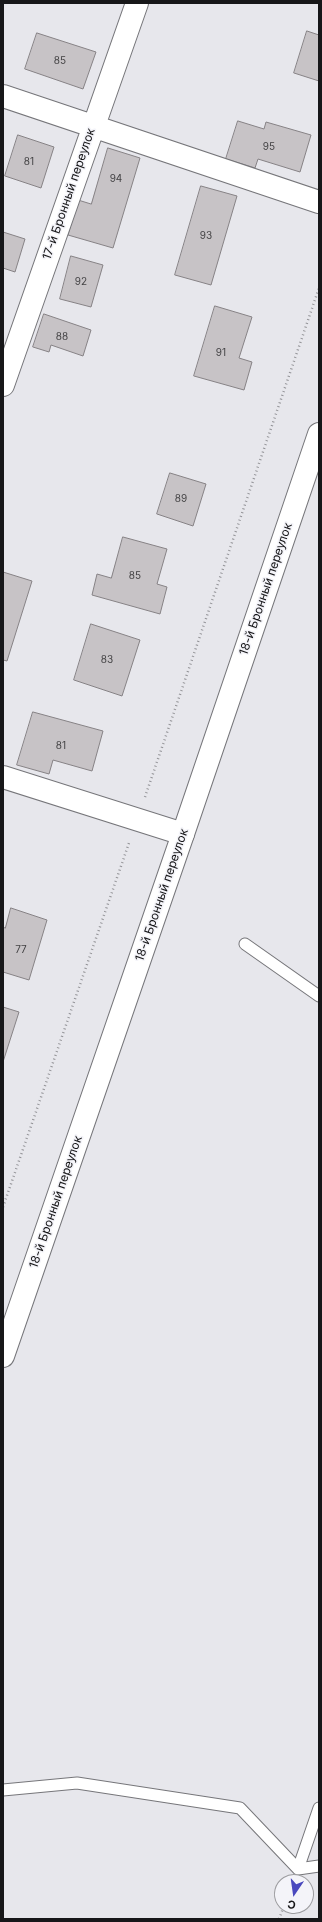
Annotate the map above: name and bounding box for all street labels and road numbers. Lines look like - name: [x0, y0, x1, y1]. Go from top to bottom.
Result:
- street label: 17-й Бронный переулок: [40, 126, 98, 262]
- street label: 18-й Бронный переулок: [237, 521, 295, 657]
- street label: 18-й Бронный переулок: [133, 827, 191, 963]
- street label: 18-й Бронный переулок: [27, 1134, 85, 1270]

